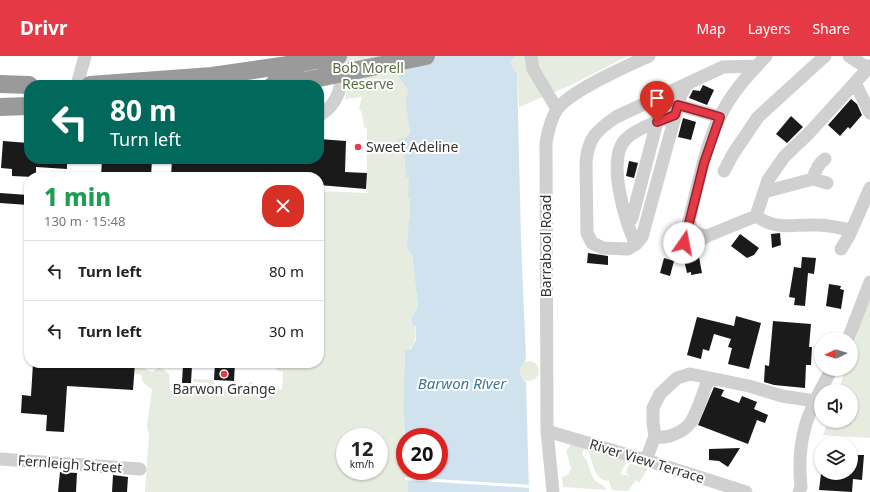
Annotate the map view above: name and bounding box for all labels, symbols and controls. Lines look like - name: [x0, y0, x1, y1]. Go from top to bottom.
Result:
- text: Drivr: [20, 15, 67, 41]
- text: Map: [697, 19, 726, 38]
- text: Layers: [748, 19, 790, 38]
- text: Share: [812, 19, 850, 38]
- park label: Bob Morell Reserve: [332, 58, 404, 93]
- pin: [640, 81, 674, 122]
- icon: arrive: [646, 87, 668, 109]
- text: 80 m: [110, 91, 177, 129]
- icon: left: [44, 96, 96, 148]
- text: Turn left: [110, 127, 181, 151]
- place label: Sweet Adeline: [366, 137, 459, 156]
- marker: Sweet Adeline: [353, 142, 363, 152]
- text: 1 min: [44, 180, 111, 213]
- button: close: [262, 185, 304, 227]
- street label: Barrabool Road: [536, 195, 555, 297]
- text: 130 m · 15:48: [44, 212, 125, 230]
- position arrow: [663, 222, 705, 264]
- icon: left: [44, 260, 66, 282]
- text: Turn left: [78, 261, 142, 281]
- text: 80 m: [269, 261, 304, 281]
- icon: left: [44, 320, 66, 342]
- text: Turn left: [78, 321, 142, 341]
- text: 30 m: [269, 321, 304, 341]
- north arrow: [814, 332, 858, 376]
- map controls: [814, 332, 858, 480]
- marker: Barwon Grange: [219, 369, 229, 379]
- water label: Barwon River: [418, 373, 507, 393]
- place label: Barwon Grange: [172, 379, 276, 398]
- button: sound: [814, 384, 858, 428]
- speed limit sign: 20: [396, 428, 448, 480]
- street label: River View Terrace: [587, 434, 707, 487]
- text: 12: [351, 435, 373, 462]
- button: layers: [814, 436, 858, 480]
- street label: Fernleigh Street: [17, 450, 123, 477]
- text: km/h: [350, 457, 374, 471]

